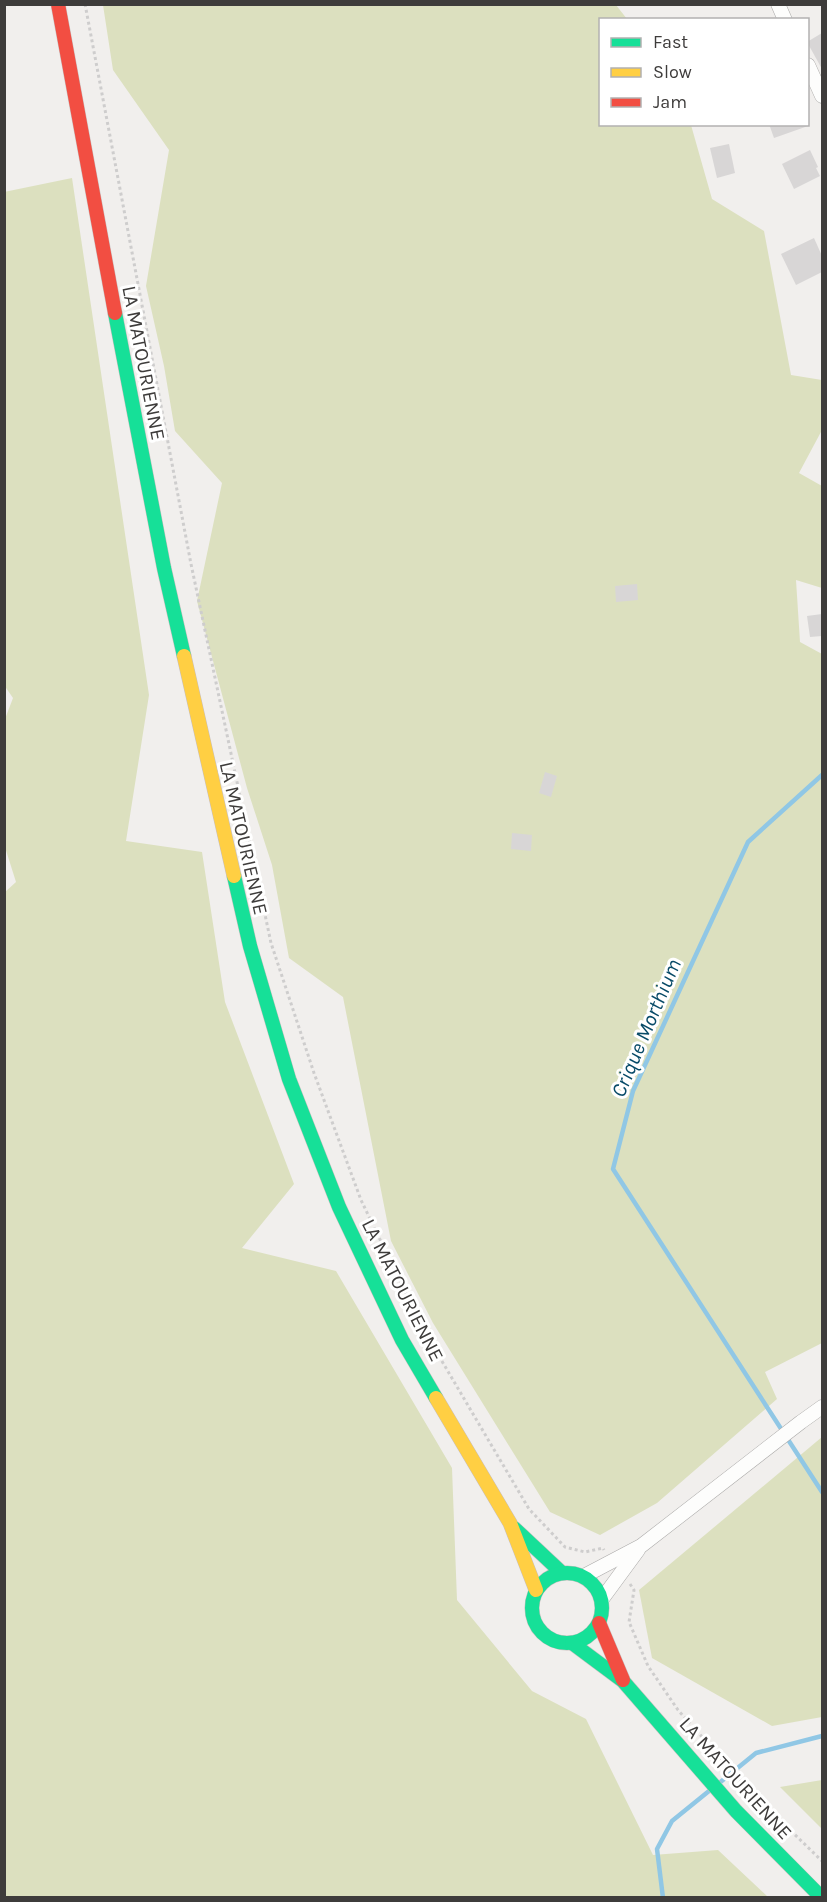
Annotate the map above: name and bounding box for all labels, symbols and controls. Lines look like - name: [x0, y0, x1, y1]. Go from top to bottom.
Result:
- legend: [599, 18, 809, 126]
- text: Fast: [653, 31, 688, 53]
- text: Slow: [653, 61, 692, 83]
- text: Jam: [653, 91, 687, 113]
- street label: LA MATOURIENNE: [117, 284, 170, 442]
- street label: LA MATOURIENNE: [215, 759, 272, 917]
- water label: Crique Morthium: [606, 955, 686, 1101]
- street label: LA MATOURIENNE: [357, 1215, 448, 1365]
- street label: LA MATOURIENNE: [675, 1712, 797, 1844]

